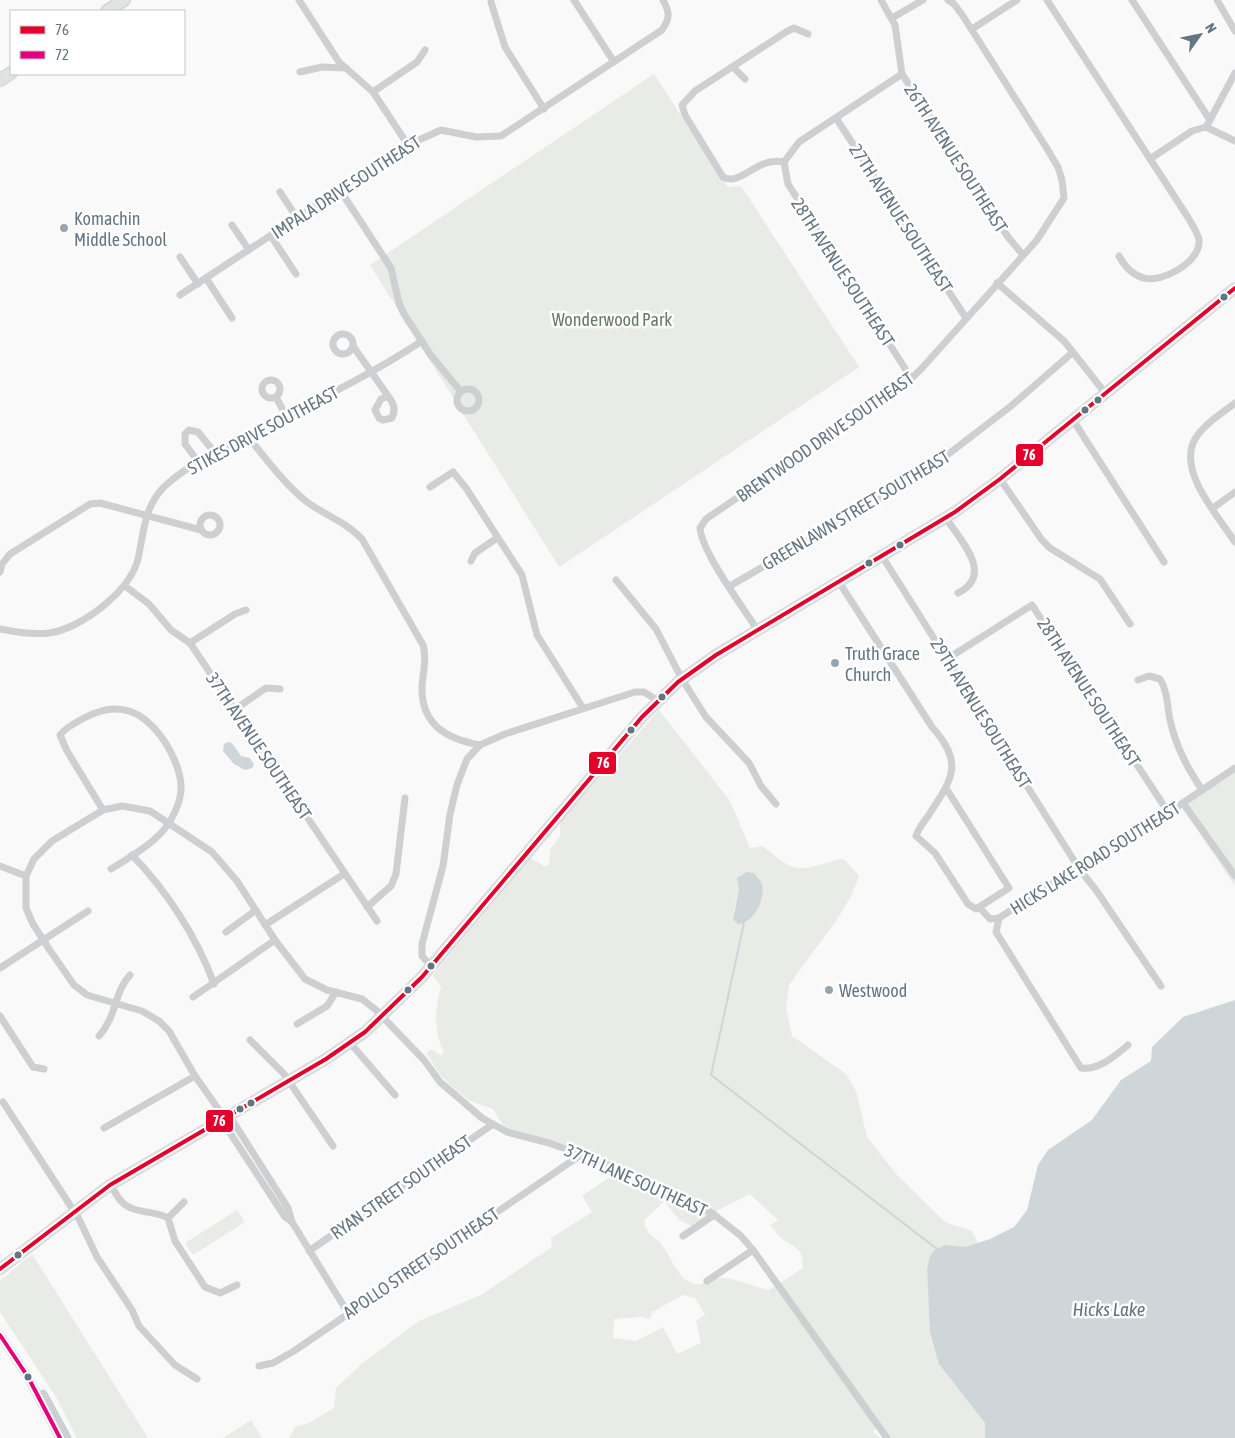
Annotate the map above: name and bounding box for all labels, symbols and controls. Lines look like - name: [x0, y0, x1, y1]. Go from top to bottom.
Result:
- legend: [10, 10, 185, 75]
- north arrow: [1175, 10, 1225, 60]
- text: N: [1202, 20, 1220, 36]
- text: 76: [55, 21, 69, 38]
- text: 72: [55, 46, 69, 63]
- street label: 26TH AVENUE SOUTHEAST: [900, 80, 1012, 236]
- street label: IMPALA DRIVE SOUTHEAST: [268, 131, 425, 243]
- street label: 27TH AVENUE SOUTHEAST: [845, 140, 957, 296]
- street label: 28TH AVENUE SOUTHEAST: [787, 194, 899, 350]
- place label: Komachin Middle School: [74, 208, 167, 250]
- marker: Komachin Middle School: [58, 222, 70, 234]
- unlabelled marker: [1219, 292, 1229, 302]
- park label: Wonderwood Park: [552, 309, 672, 330]
- street label: BRENTWOOD DRIVE SOUTHEAST: [732, 368, 918, 506]
- street label: STIKES DRIVE SOUTHEAST: [184, 381, 342, 479]
- unlabelled marker: [1093, 395, 1103, 405]
- unlabelled marker: [1080, 405, 1090, 415]
- line badge: 76: [1015, 443, 1044, 467]
- street label: GREENLAWN STREET SOUTHEAST: [758, 446, 954, 574]
- text: 76: [1022, 447, 1036, 463]
- unlabelled marker: [895, 540, 905, 550]
- unlabelled marker: [864, 558, 874, 568]
- street label: 28TH AVENUE SOUTHEAST: [1033, 614, 1145, 770]
- street label: 29TH AVENUE SOUTHEAST: [926, 634, 1036, 792]
- place label: Truth Grace Church: [845, 643, 920, 685]
- marker: Truth Grace Church: [829, 657, 841, 669]
- street label: 37TH AVENUE SOUTHEAST: [202, 668, 316, 824]
- unlabelled marker: [657, 692, 667, 702]
- unlabelled marker: [626, 725, 636, 735]
- line badge: 76: [588, 751, 617, 775]
- text: 76: [596, 755, 610, 771]
- street label: HICKS LAKE ROAD SOUTHEAST: [1006, 797, 1184, 919]
- unlabelled marker: [426, 961, 436, 971]
- place label: Westwood: [839, 980, 907, 1001]
- marker: Westwood: [823, 984, 835, 996]
- unlabelled marker: [403, 985, 413, 995]
- unlabelled marker: [246, 1098, 256, 1108]
- unlabelled marker: [235, 1104, 245, 1114]
- line badge: 76: [205, 1109, 234, 1133]
- text: 76: [212, 1113, 226, 1129]
- street label: RYAN STREET SOUTHEAST: [327, 1130, 475, 1243]
- street label: 37TH LANE SOUTHEAST: [562, 1139, 710, 1221]
- street label: APOLLO STREET SOUTHEAST: [339, 1203, 503, 1323]
- unlabelled marker: [13, 1250, 23, 1260]
- water label: Hicks Lake: [1073, 1298, 1145, 1320]
- unlabelled marker: [23, 1372, 33, 1382]

